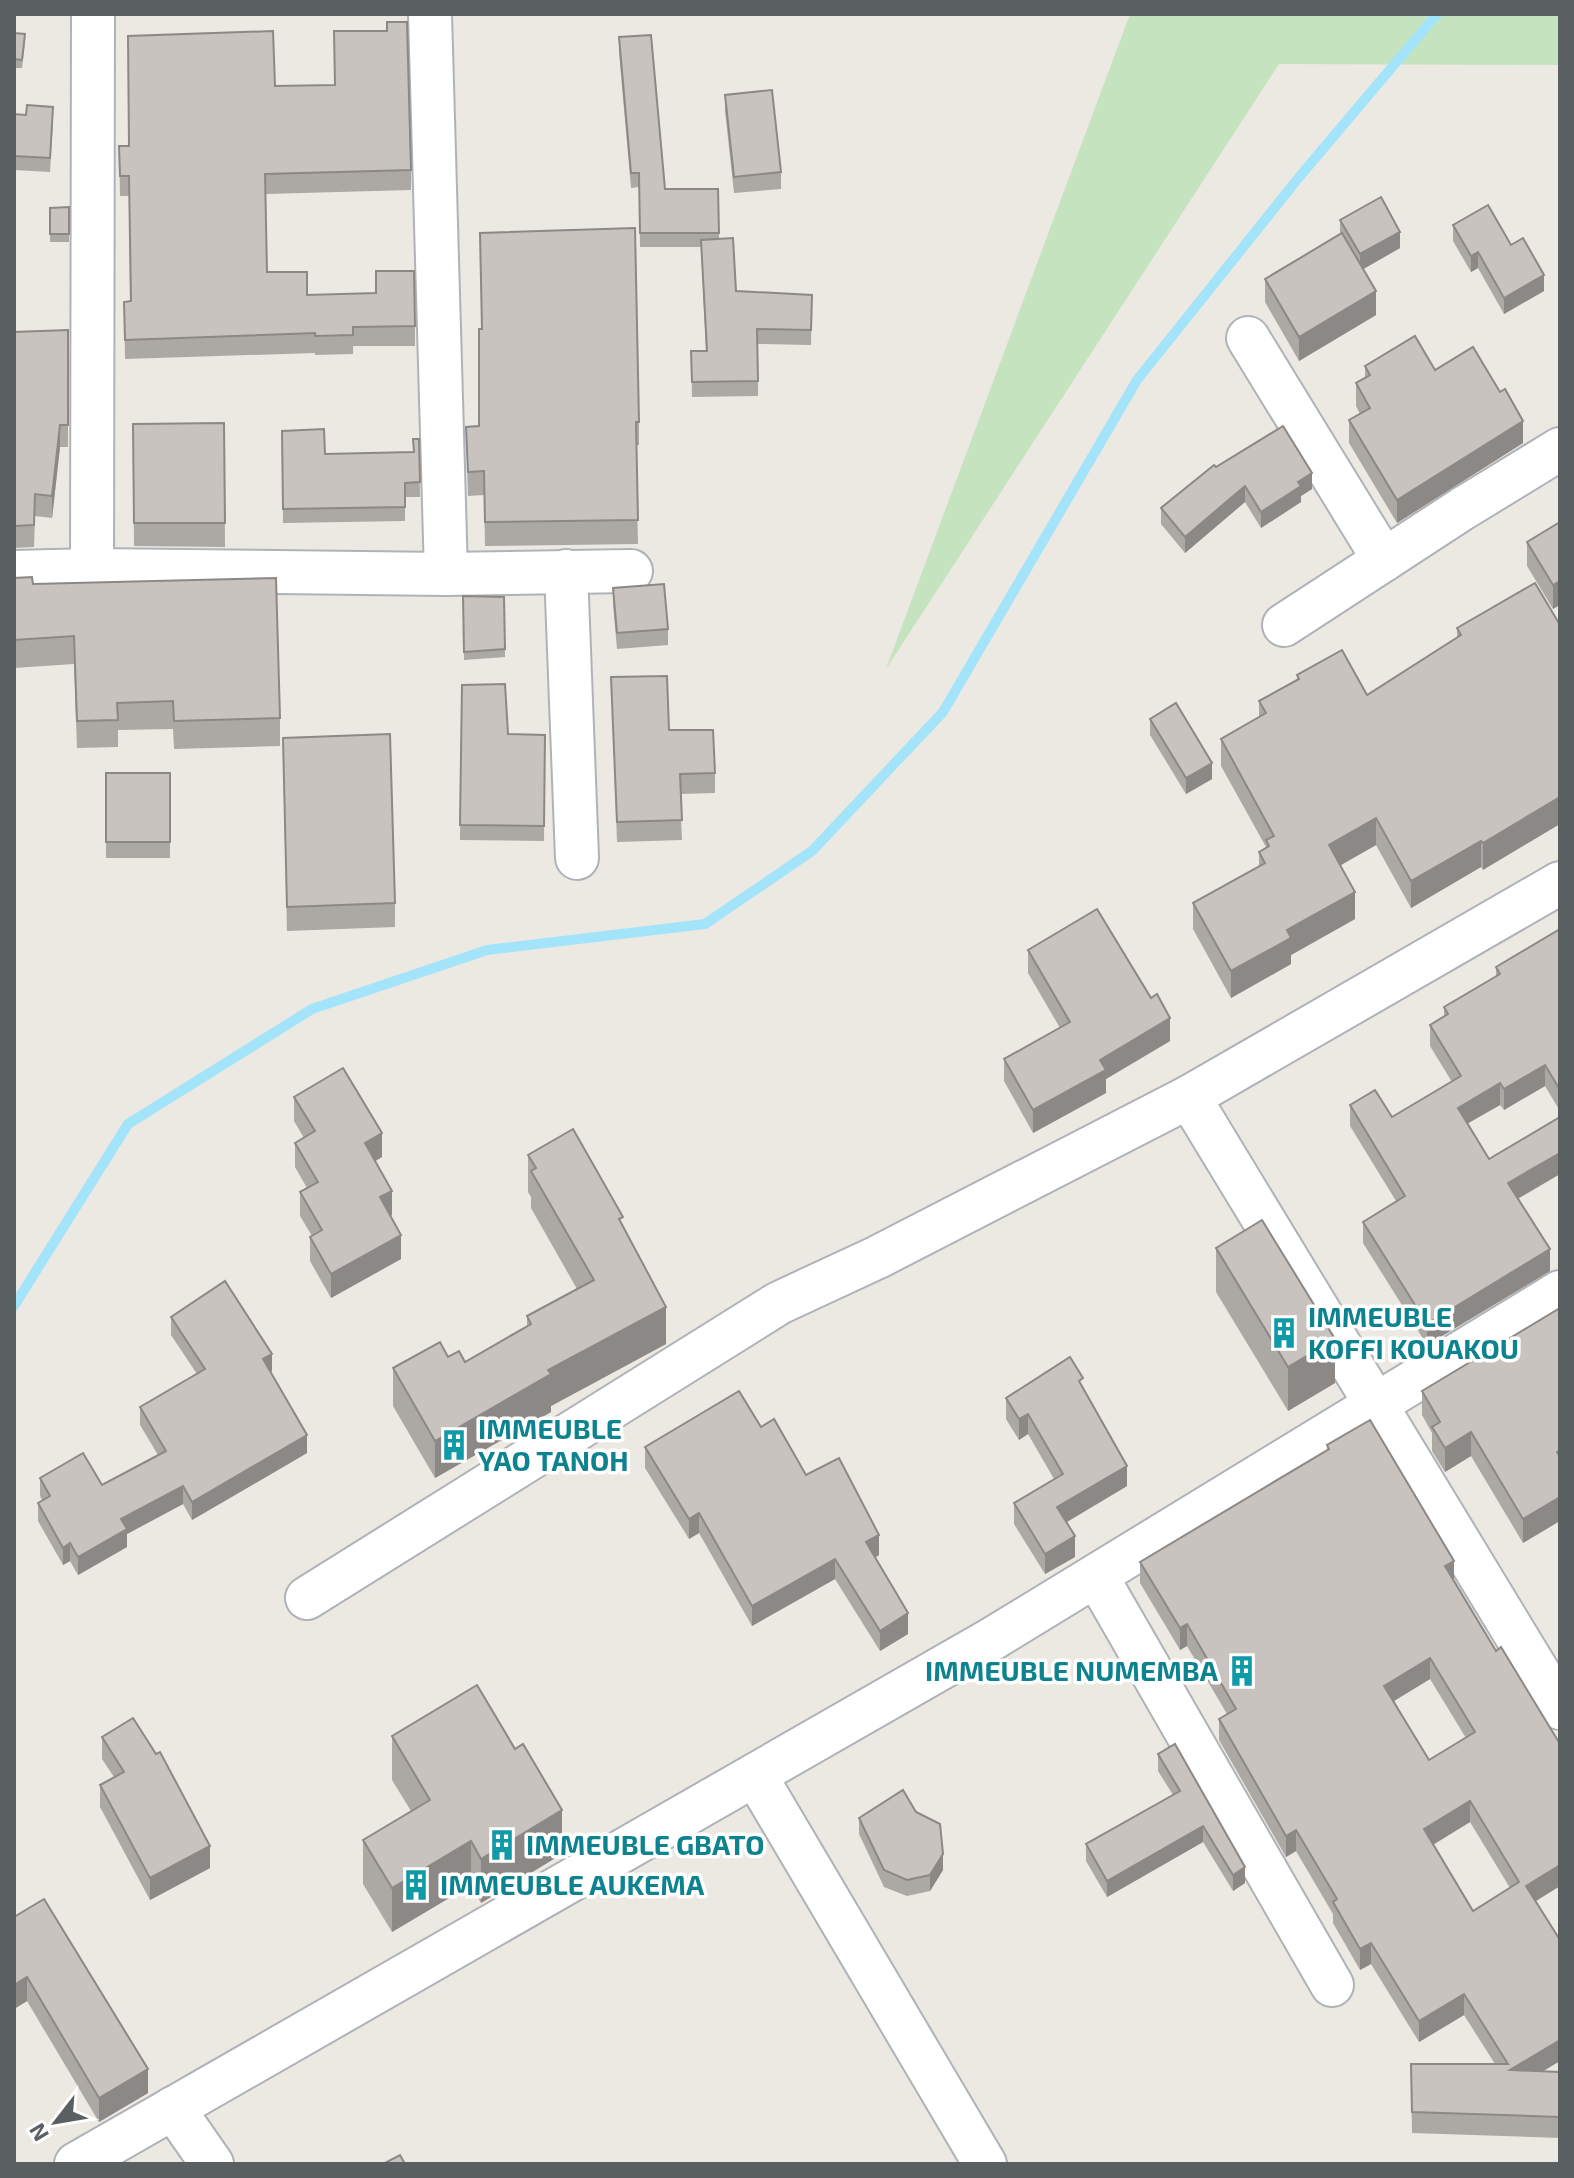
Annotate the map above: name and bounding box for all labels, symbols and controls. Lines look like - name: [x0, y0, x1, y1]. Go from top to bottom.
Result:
- place label: IMMEUBLE KOFFI KOUAKOU: [1308, 1299, 1519, 1365]
- building icon: IMMEUBLE KOFFI KOUAKOU: [1267, 1316, 1301, 1350]
- place label: IMMEUBLE YAO TANOH: [478, 1411, 629, 1477]
- building icon: IMMEUBLE YAO TANOH: [437, 1428, 471, 1462]
- place label: IMMEUBLE NUMEMBA: [925, 1653, 1219, 1687]
- building icon: IMMEUBLE NUMEMBA: [1225, 1654, 1259, 1688]
- place label: IMMEUBLE GBATO: [526, 1827, 765, 1861]
- building icon: IMMEUBLE GBATO: [485, 1828, 519, 1862]
- place label: IMMEUBLE AUKEMA: [440, 1867, 705, 1901]
- building icon: IMMEUBLE AUKEMA: [399, 1868, 433, 1902]
- north arrow: [16, 2082, 96, 2162]
- text: N: [23, 2119, 53, 2146]

